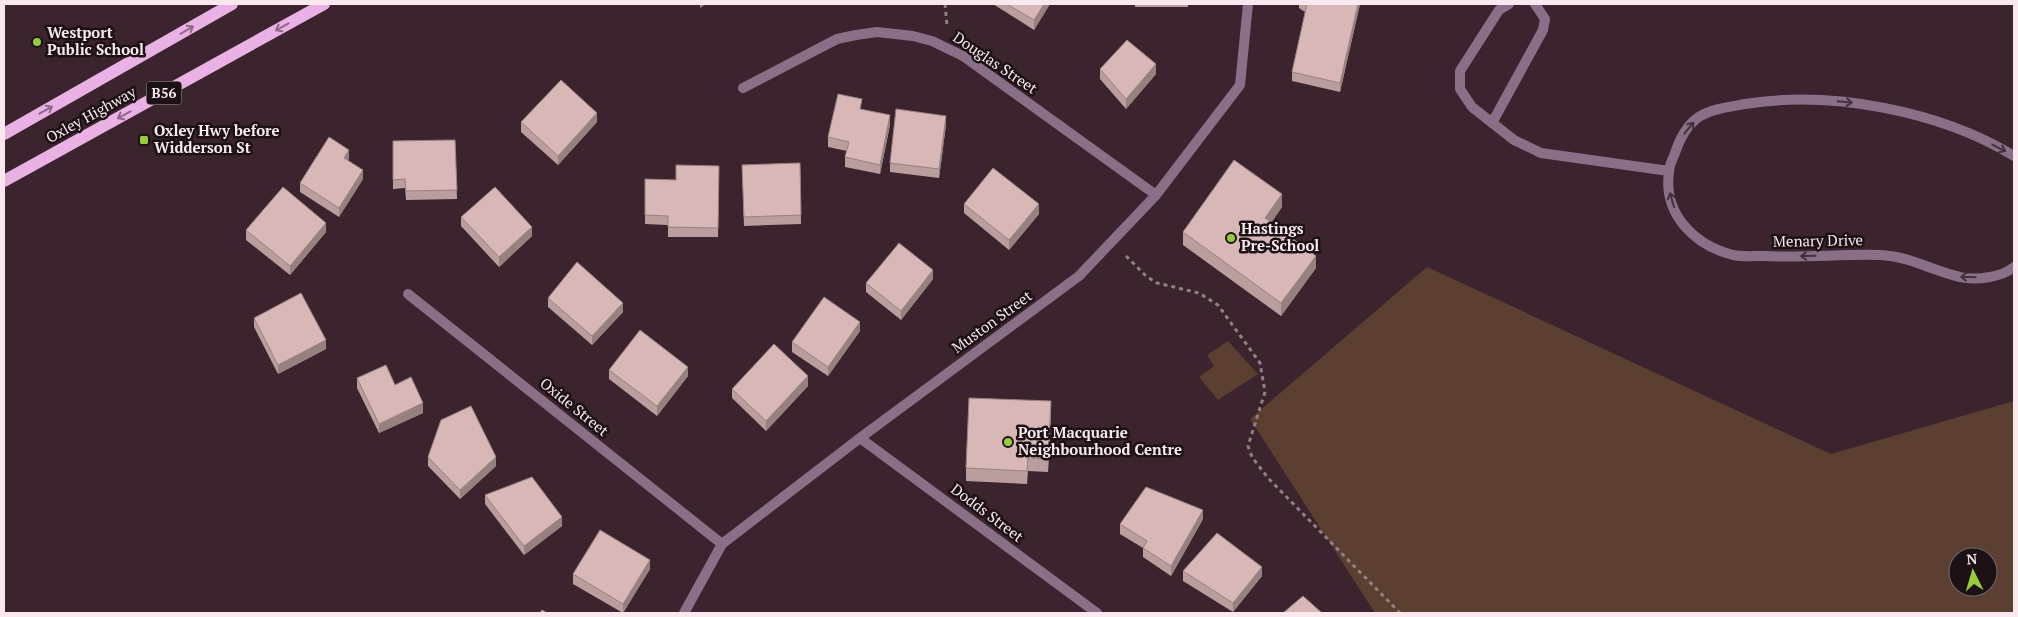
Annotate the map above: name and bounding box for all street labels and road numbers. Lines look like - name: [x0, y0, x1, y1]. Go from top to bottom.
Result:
- street label: Douglas Street: [949, 27, 1042, 98]
- street label: Oxley Highway: [42, 81, 139, 147]
- road number: B56: [146, 82, 182, 105]
- street label: Menary Drive: [1773, 229, 1863, 251]
- street label: Muston Street: [947, 285, 1036, 357]
- street label: Oxide Street: [536, 372, 613, 440]
- street label: Dodds Street: [947, 478, 1028, 546]

